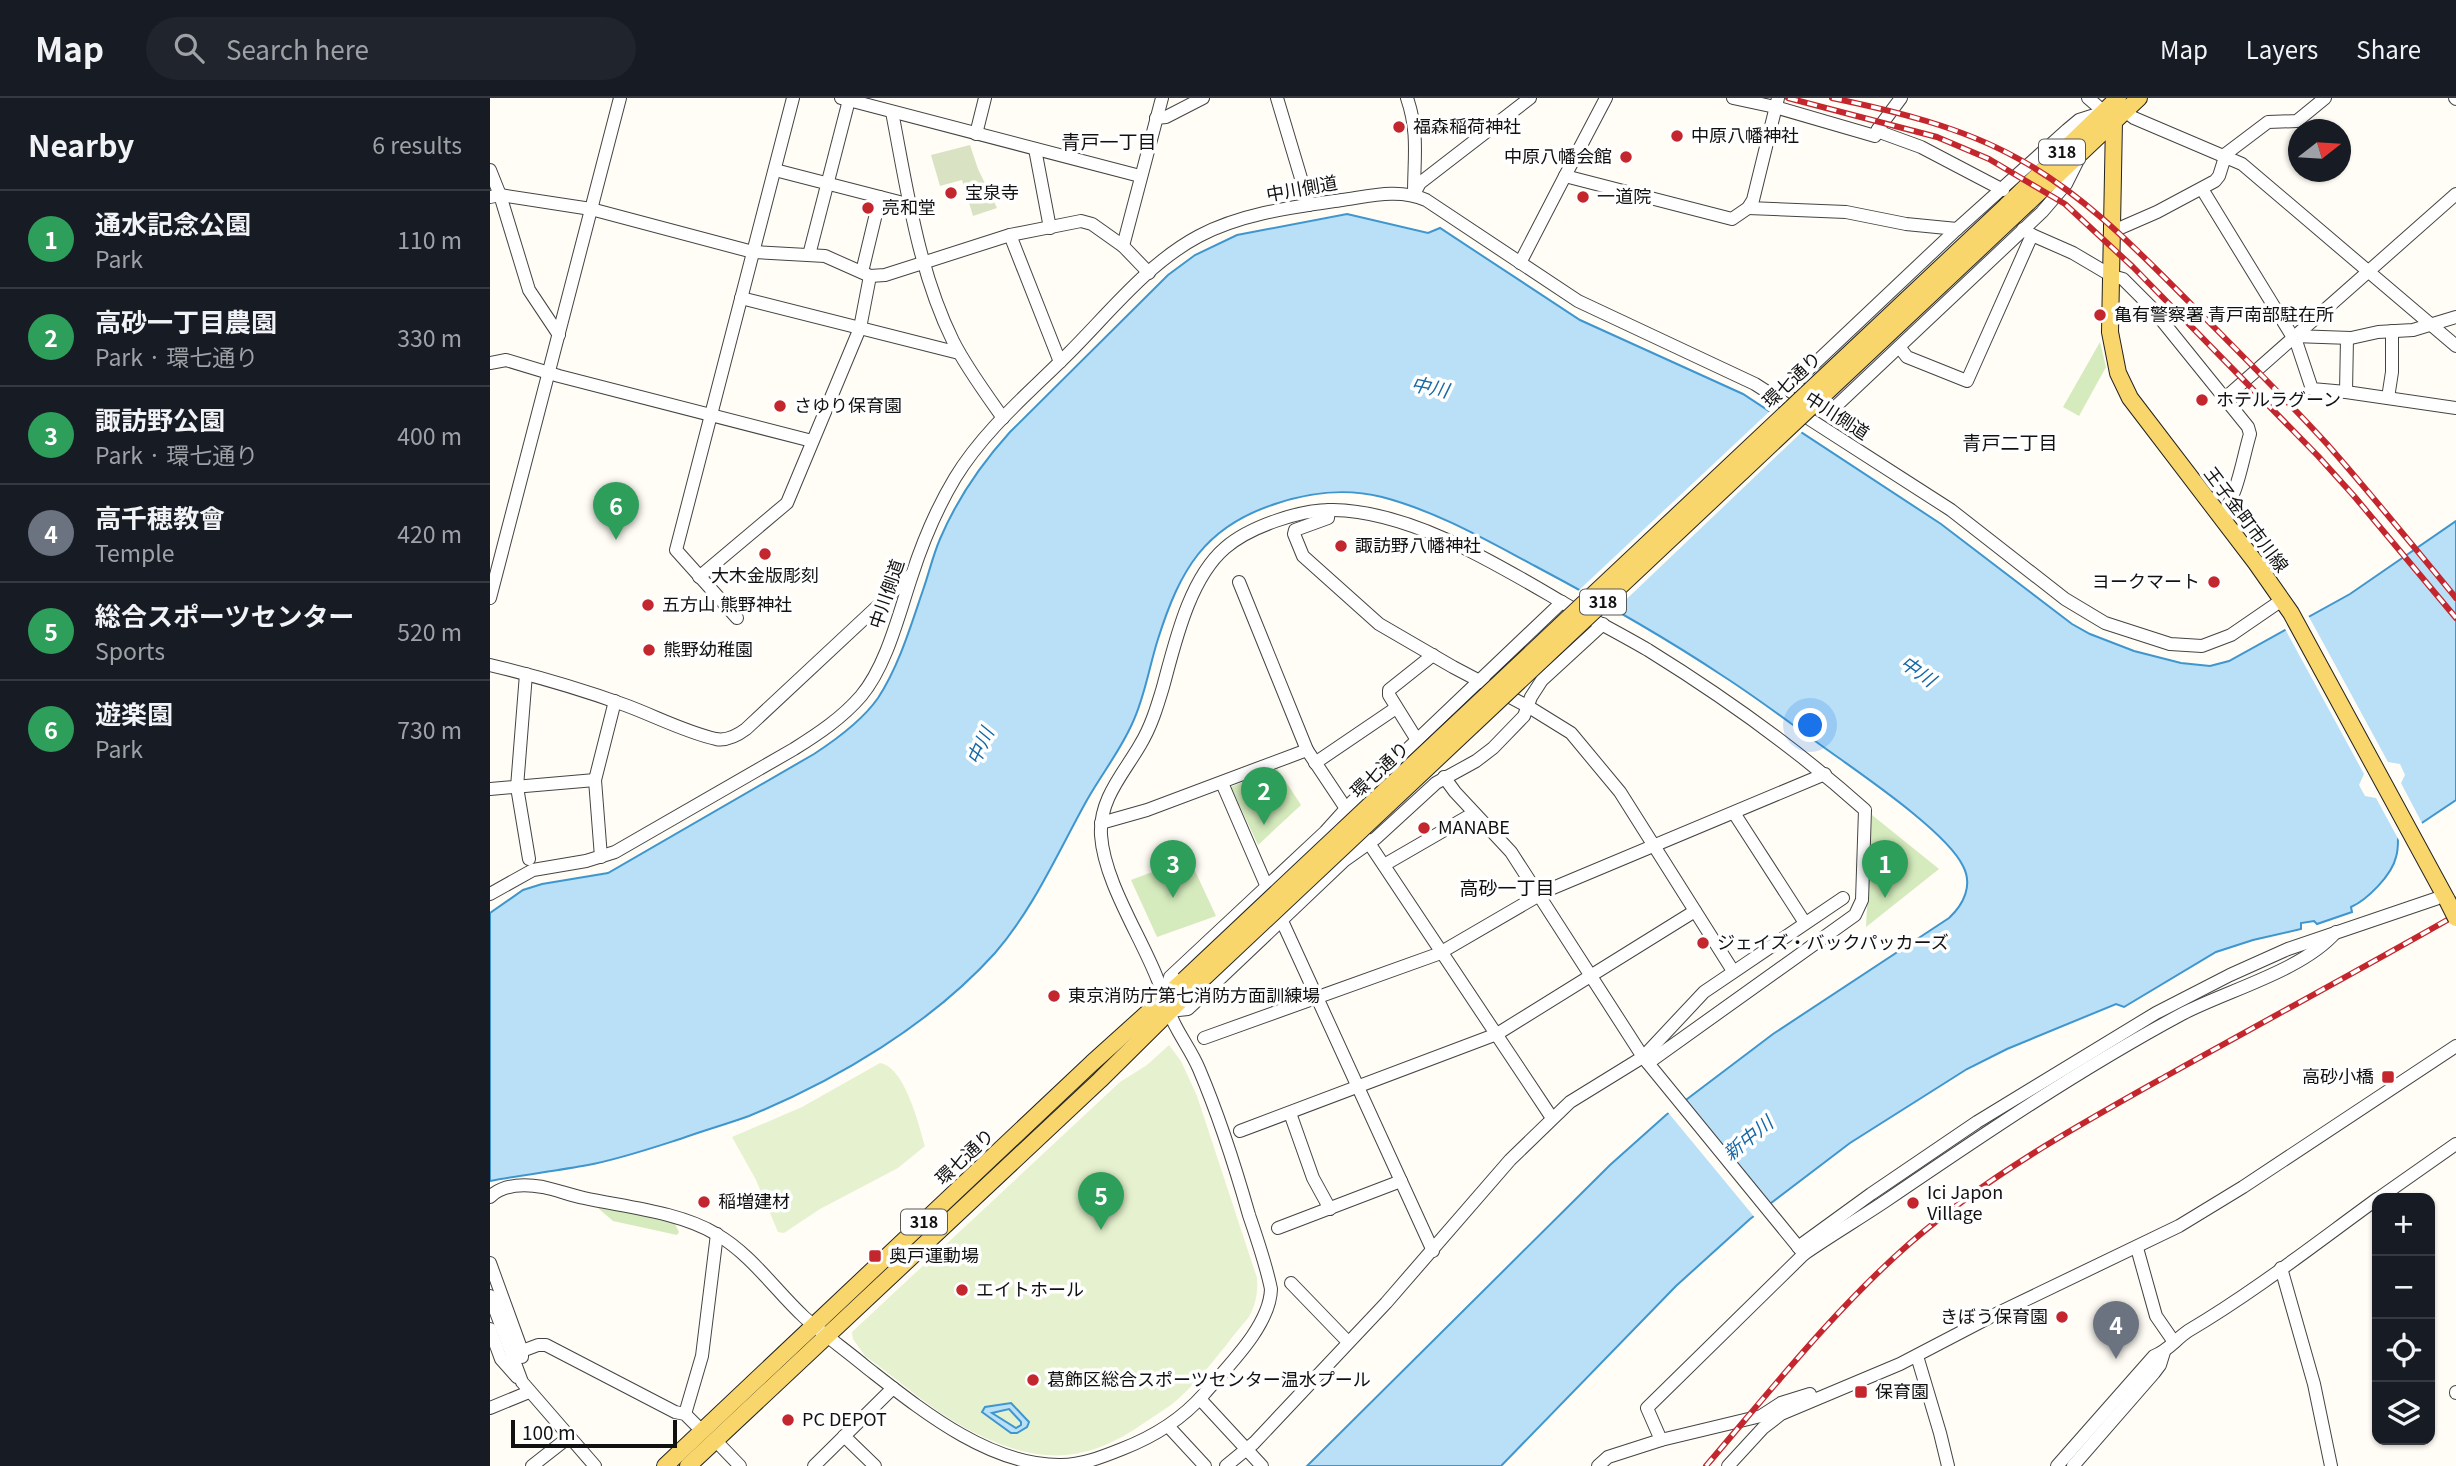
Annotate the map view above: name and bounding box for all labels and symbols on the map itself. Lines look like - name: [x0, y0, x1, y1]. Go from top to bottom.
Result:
- place label: 福森稲荷神社: [1413, 112, 1521, 138]
- marker: 福森稲荷神社: [1391, 119, 1407, 135]
- north arrow: [2288, 119, 2351, 182]
- place label: 中原八幡神社: [1691, 121, 1799, 147]
- district label: 青戸一丁目: [1061, 127, 1157, 154]
- marker: 中原八幡神社: [1669, 128, 1685, 144]
- road number: 318: [2039, 140, 2085, 164]
- place label: 中原八幡会館: [1504, 142, 1612, 168]
- marker: 中原八幡会館: [1618, 149, 1634, 165]
- street label: 中川側道: [1264, 168, 1339, 206]
- place label: 宝泉寺: [965, 178, 1019, 204]
- place label: 一道院: [1597, 182, 1651, 208]
- marker: 宝泉寺: [943, 185, 959, 201]
- marker: 一道院: [1575, 189, 1591, 205]
- place label: 亮和堂: [882, 193, 936, 219]
- marker: 亮和堂: [860, 200, 876, 216]
- place label: 亀有警察署 青戸南部駐在所: [2114, 300, 2334, 326]
- marker: 亀有警察署 青戸南部駐在所: [2092, 307, 2108, 323]
- street label: 環七通り: [1755, 344, 1826, 413]
- water label: 中川: [1409, 368, 1454, 403]
- street label: 中川側道: [1801, 384, 1875, 445]
- place label: ホテルラグーン: [2216, 385, 2341, 411]
- place label: さゆり保育園: [794, 391, 902, 417]
- marker: ホテルラグーン: [2194, 392, 2210, 408]
- marker: さゆり保育園: [772, 398, 788, 414]
- district label: 青戸二丁目: [1962, 428, 2058, 455]
- street label: 王子金町市川線: [2199, 461, 2296, 577]
- pin: 6: [593, 482, 639, 540]
- place label: 諏訪野八幡神社: [1355, 531, 1481, 557]
- marker: 諏訪野八幡神社: [1333, 538, 1349, 554]
- marker: 大木金版彫刻: [757, 546, 773, 562]
- street label: 中川側道: [861, 555, 909, 632]
- place label: 大木金版彫刻: [711, 561, 819, 587]
- place label: ヨークマート: [2092, 567, 2200, 593]
- marker: ヨークマート: [2206, 574, 2222, 590]
- road number: 318: [1580, 589, 1626, 614]
- place label: 五方山 熊野神社: [662, 590, 792, 616]
- marker: 五方山 熊野神社: [640, 597, 656, 613]
- place label: 熊野幼稚園: [663, 635, 753, 661]
- marker: 熊野幼稚園: [641, 642, 657, 658]
- water label: 中川: [1896, 648, 1944, 693]
- your location: [1793, 708, 1827, 742]
- water label: 中川: [958, 721, 1000, 768]
- street label: 環七通り: [1343, 734, 1414, 803]
- pin: 2: [1241, 767, 1287, 825]
- place label: MANABE: [1438, 813, 1510, 839]
- marker: MANABE: [1416, 820, 1432, 836]
- pin: 3: [1150, 840, 1196, 898]
- pin: 1: [1862, 840, 1908, 898]
- district label: 高砂一丁目: [1459, 873, 1555, 900]
- place label: ジェイズ・バックパッカーズ: [1717, 928, 1949, 954]
- marker: ジェイズ・バックパッカーズ: [1695, 935, 1711, 951]
- place label: 東京消防庁第七消防方面訓練場: [1068, 981, 1320, 1007]
- marker: 東京消防庁第七消防方面訓練場: [1046, 988, 1062, 1004]
- place label: 高砂小橋: [2302, 1062, 2374, 1088]
- marker: 高砂小橋: [2380, 1069, 2396, 1085]
- water label: 新中川: [1716, 1107, 1779, 1165]
- street label: 環七通り: [928, 1121, 999, 1190]
- pin: 5: [1078, 1172, 1124, 1230]
- place label: Ici Japon Village: [1927, 1178, 2003, 1225]
- place label: 稲増建材: [718, 1187, 790, 1213]
- marker: 稲増建材: [696, 1194, 712, 1210]
- marker: Ici Japon Village: [1905, 1195, 1921, 1211]
- road number: 318: [901, 1210, 947, 1234]
- place label: 奥戸運動場: [889, 1241, 979, 1267]
- marker: 奥戸運動場: [867, 1248, 883, 1264]
- place label: エイトホール: [976, 1275, 1084, 1301]
- marker: エイトホール: [954, 1282, 970, 1298]
- pin: 4: [2093, 1301, 2139, 1359]
- place label: きぼう保育園: [1940, 1302, 2048, 1328]
- marker: きぼう保育園: [2054, 1309, 2070, 1325]
- place label: 葛飾区総合スポーツセンター温水プール: [1047, 1365, 1371, 1391]
- marker: 葛飾区総合スポーツセンター温水プール: [1025, 1372, 1041, 1388]
- place label: 保育園: [1875, 1377, 1929, 1403]
- marker: 保育園: [1853, 1384, 1869, 1400]
- place label: PC DEPOT: [802, 1405, 887, 1431]
- marker: PC DEPOT: [780, 1412, 796, 1428]
- scale bar: [511, 1417, 677, 1449]

